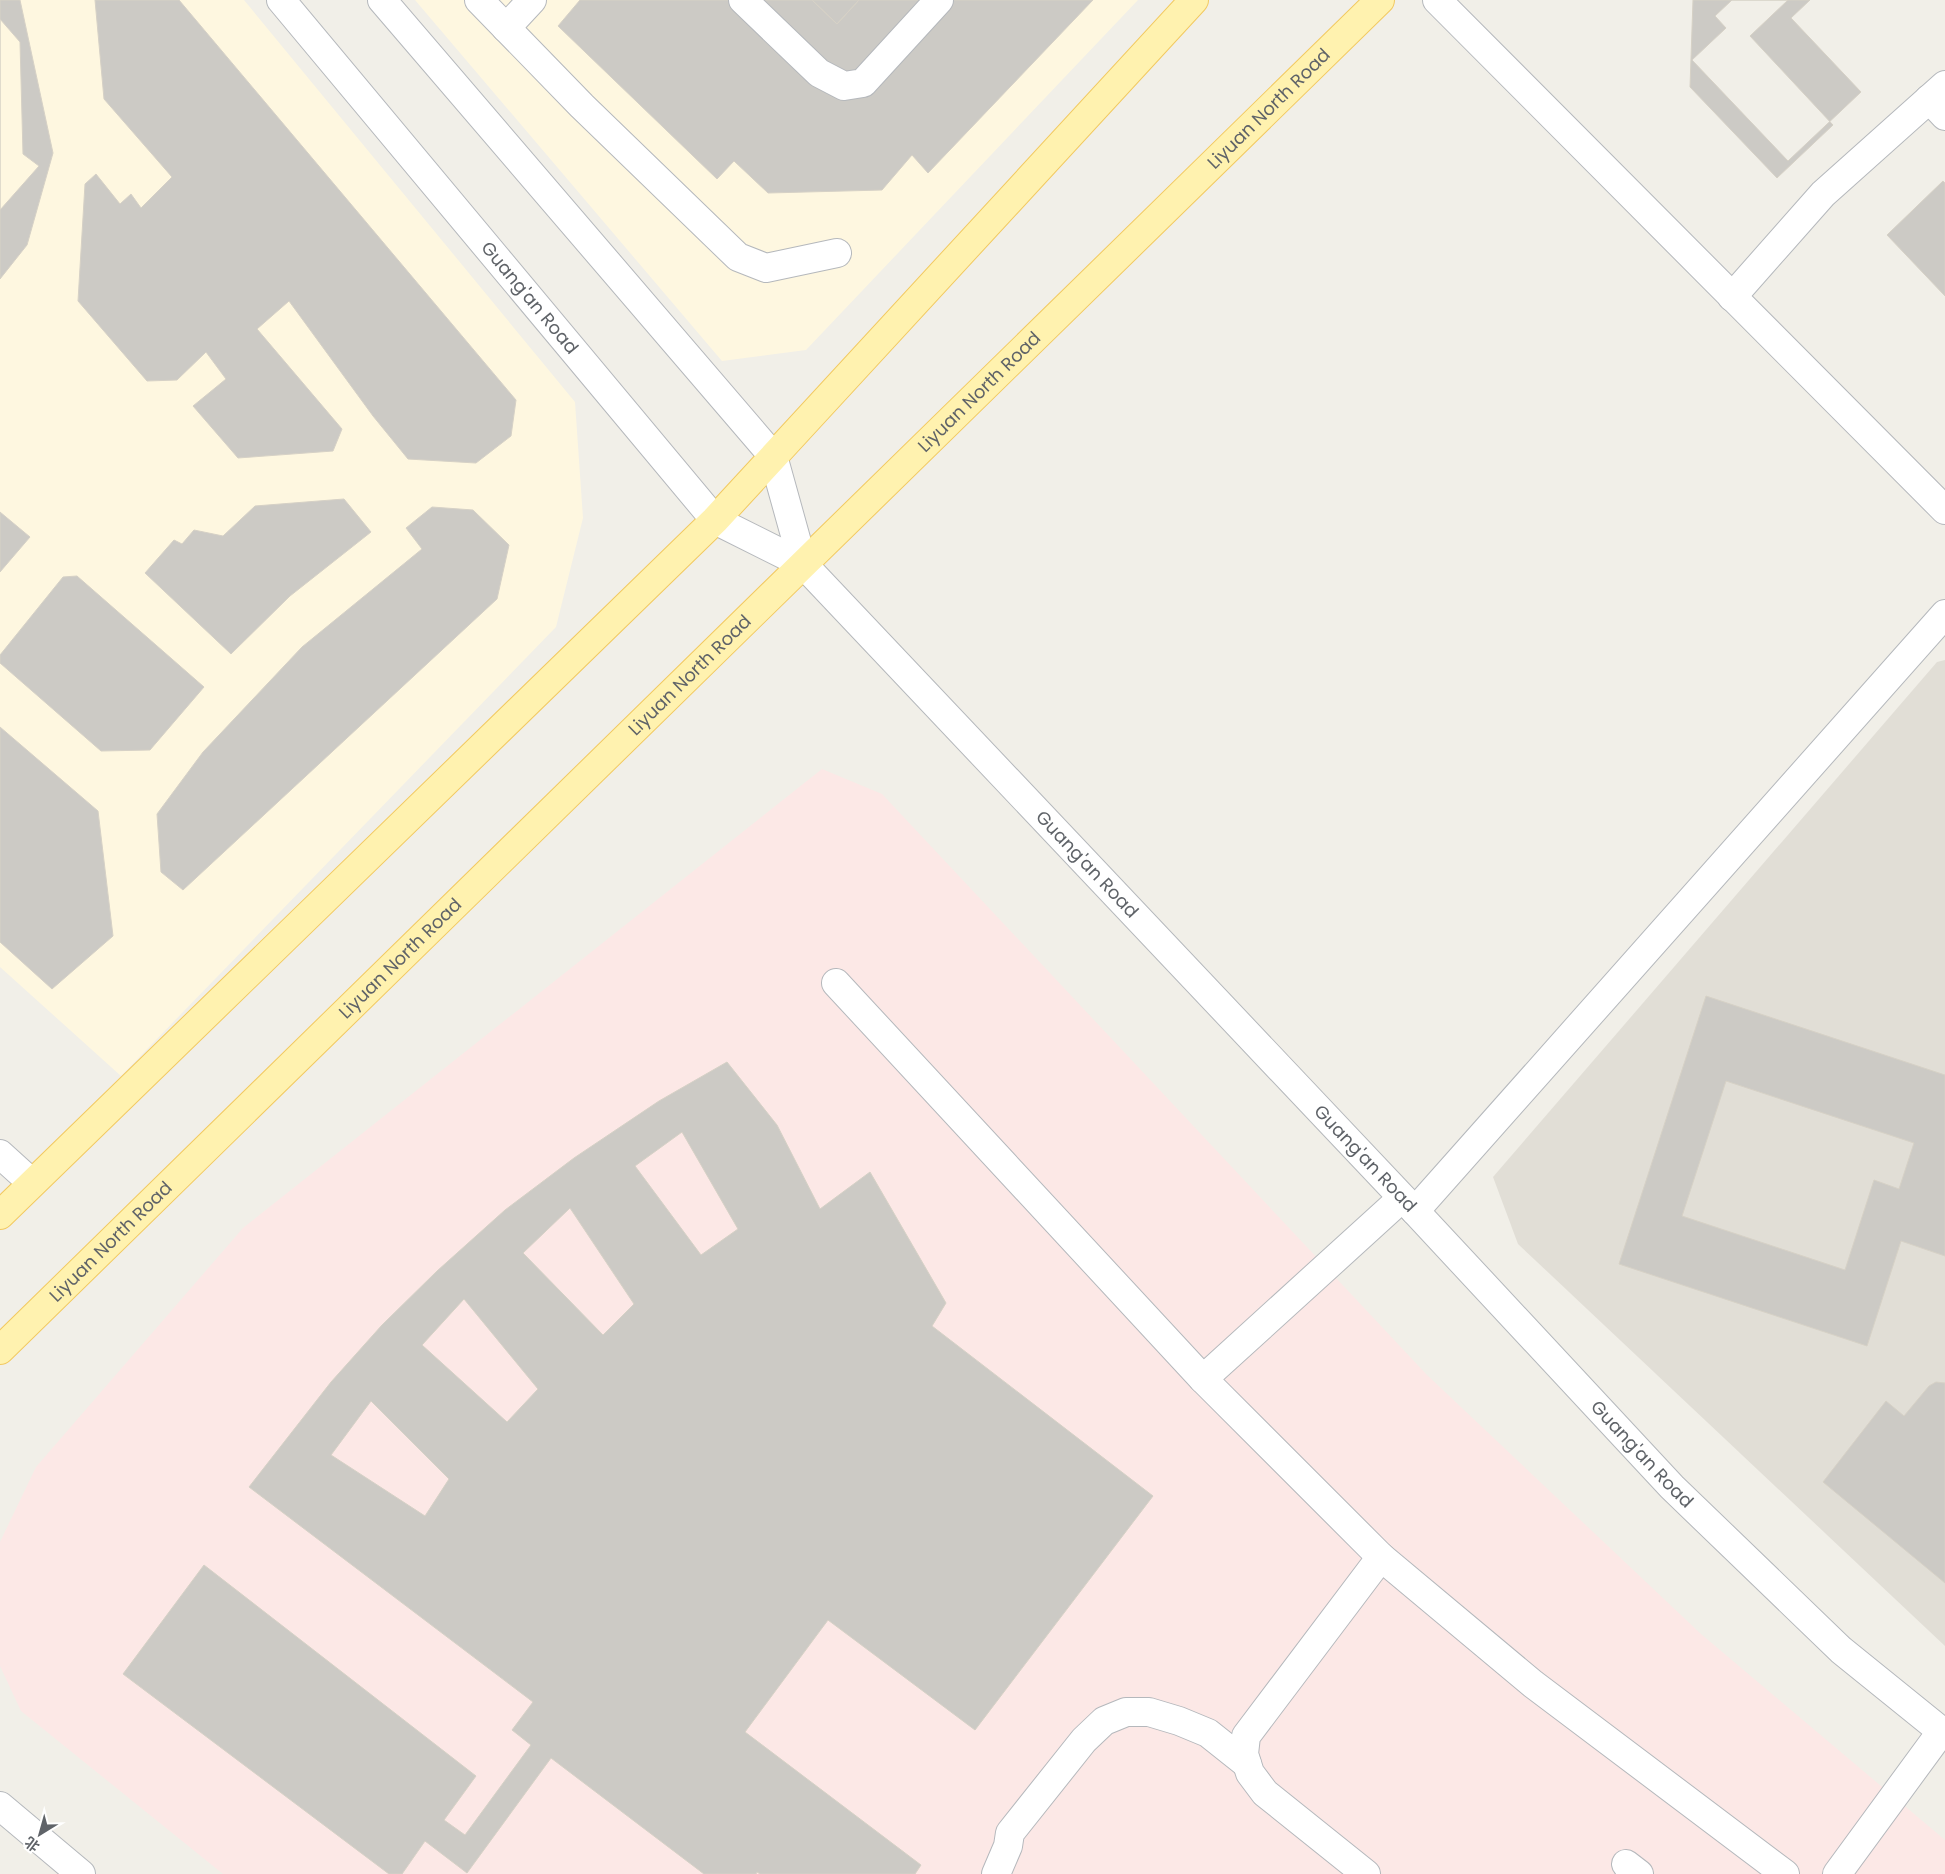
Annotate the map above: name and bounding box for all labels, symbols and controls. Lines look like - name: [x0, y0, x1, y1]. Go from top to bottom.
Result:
- street label: Liyuan North Road: [1201, 42, 1335, 174]
- street label: Guang'an Road: [476, 236, 584, 359]
- street label: Liyuan North Road: [912, 326, 1046, 458]
- street label: Liyuan North Road: [622, 609, 756, 741]
- street label: Guang'an Road: [1030, 805, 1144, 923]
- street label: Liyuan North Road: [333, 892, 467, 1024]
- street label: Guang'an Road: [1309, 1099, 1423, 1217]
- street label: Liyuan North Road: [43, 1175, 177, 1307]
- street label: Guang'an Road: [1585, 1395, 1699, 1513]
- north arrow: [15, 1809, 65, 1859]
- text: 北: [21, 1832, 44, 1857]

